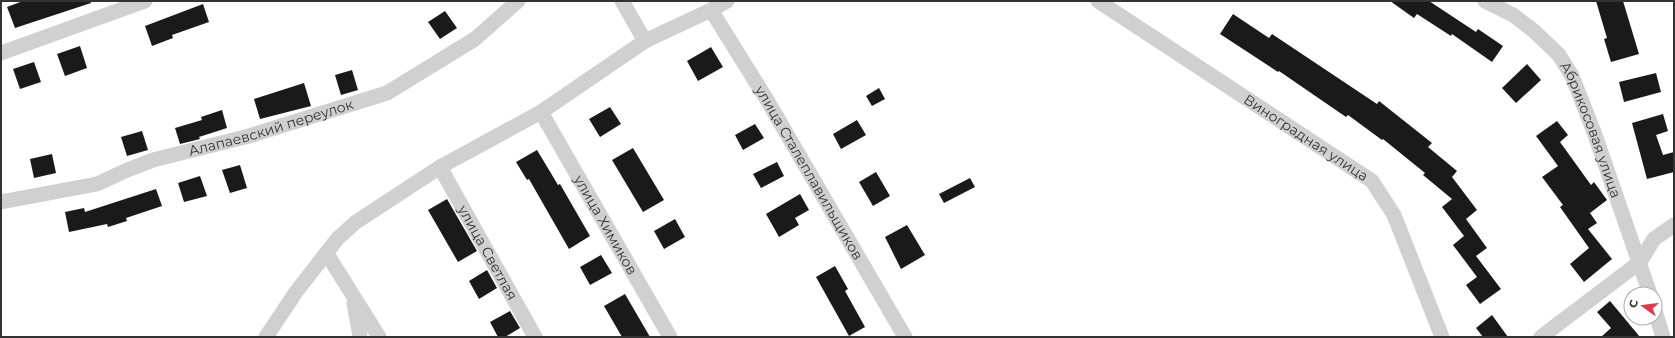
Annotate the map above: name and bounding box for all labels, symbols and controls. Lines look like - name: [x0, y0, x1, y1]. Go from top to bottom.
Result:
- street label: Абрикосовая улица: [1556, 58, 1625, 200]
- street label: улица Сталеплавильщиков: [751, 81, 867, 263]
- street label: Виноградная улица: [1240, 90, 1372, 185]
- street label: Алапаевский переулок: [187, 95, 356, 160]
- street label: улица Химиков: [569, 171, 641, 278]
- street label: улица Светлая: [454, 201, 522, 303]
- north arrow: [1623, 286, 1663, 326]
- text: С: [1626, 298, 1641, 309]

